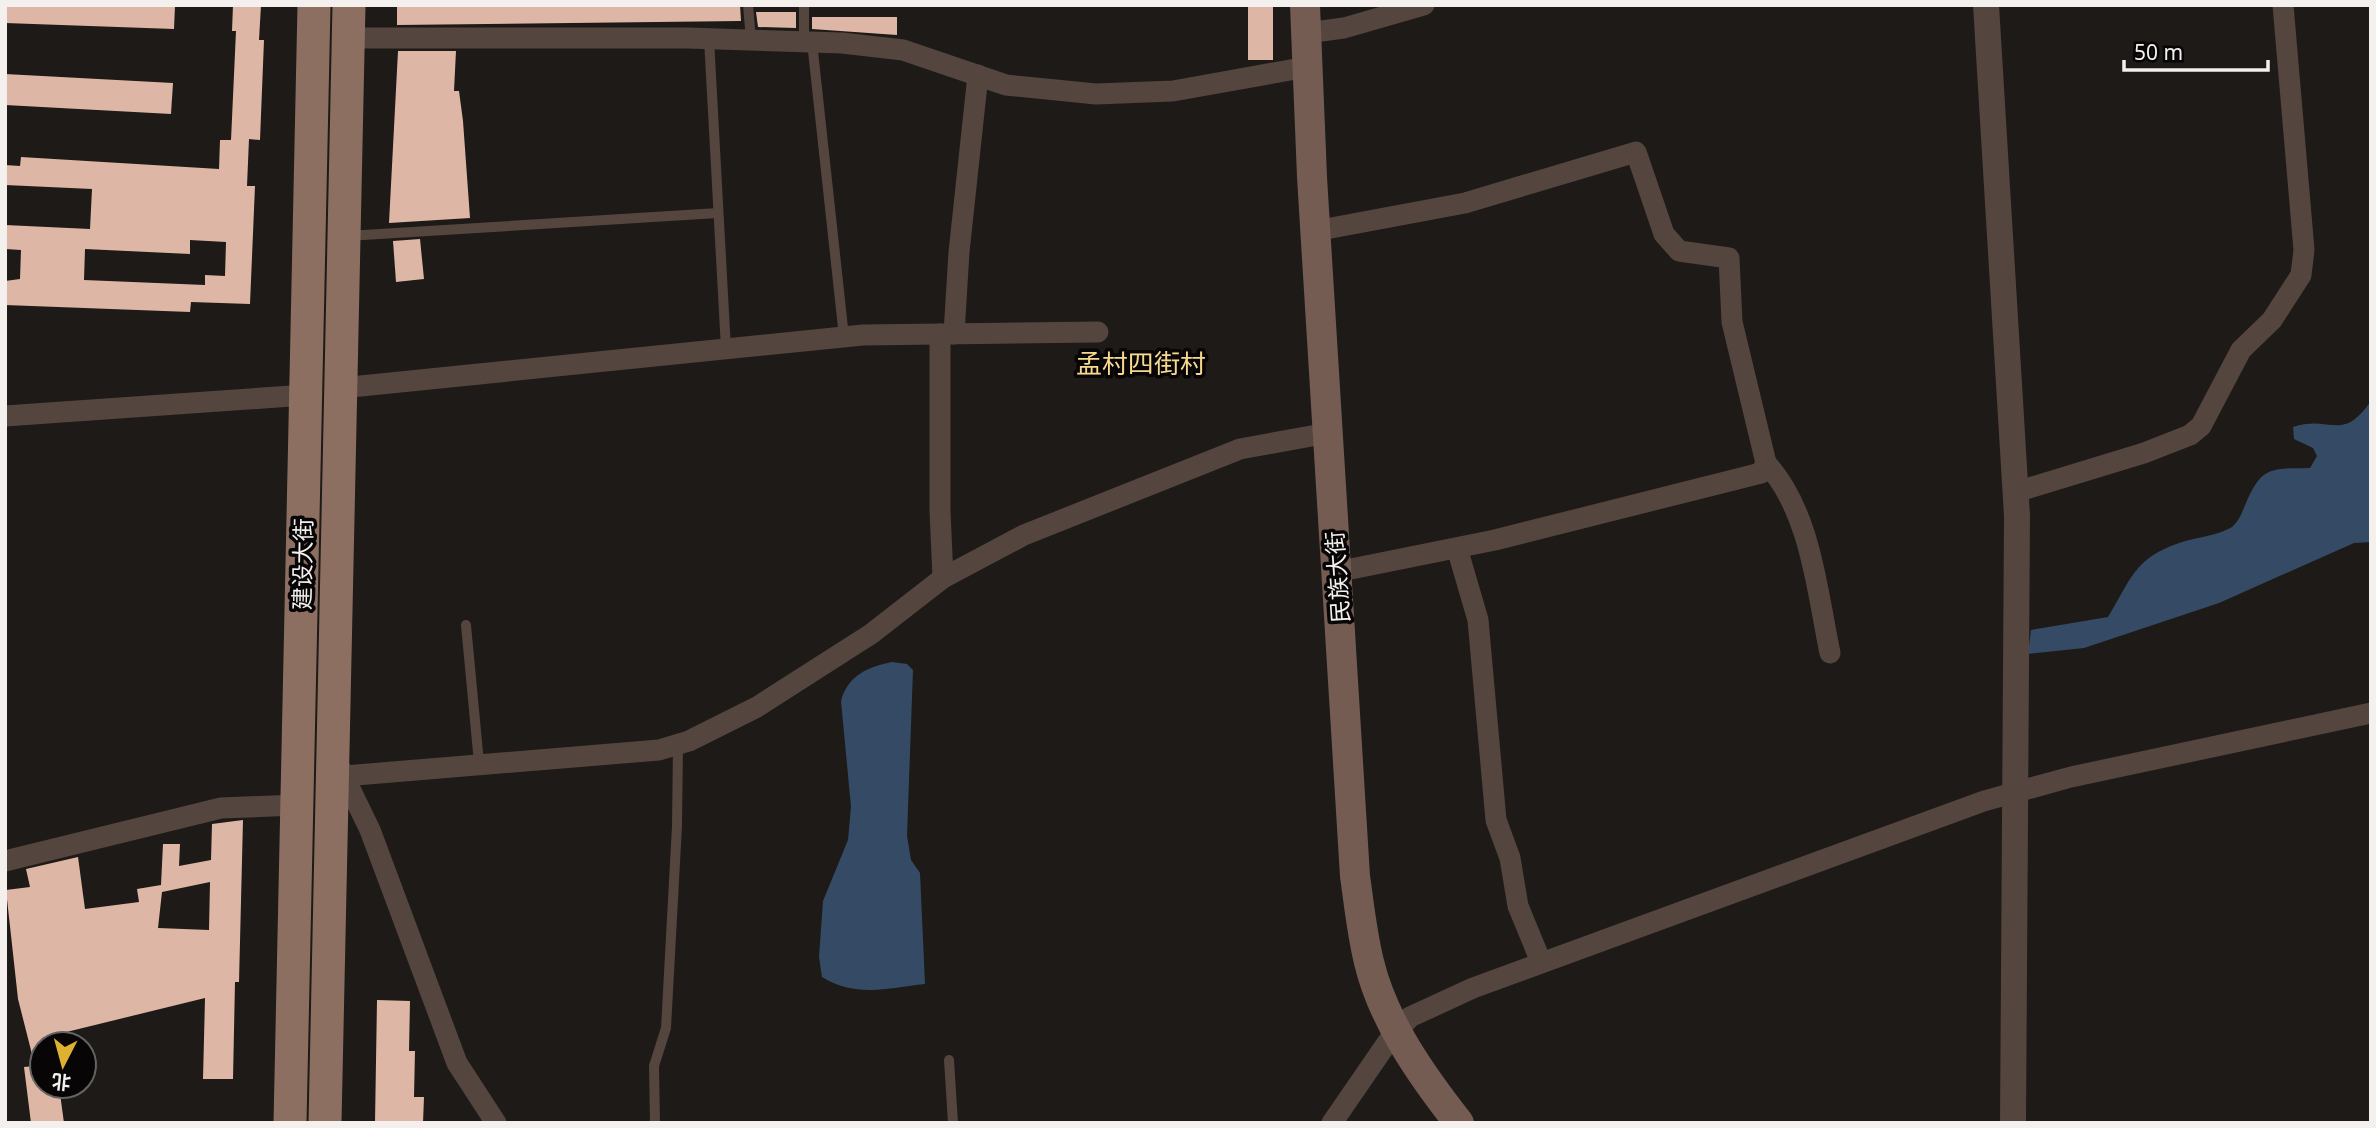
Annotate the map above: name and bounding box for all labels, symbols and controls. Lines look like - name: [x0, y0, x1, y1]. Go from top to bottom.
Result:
- scale bar: [2124, 28, 2268, 72]
- text: 50 m: [2134, 38, 2183, 66]
- district label: 孟村四街村: [1076, 345, 1206, 381]
- street label: 建设大街: [285, 518, 319, 610]
- street label: 民族大街: [1318, 530, 1356, 624]
- north arrow: [28, 1030, 98, 1100]
- text: 北: [50, 1068, 72, 1096]

